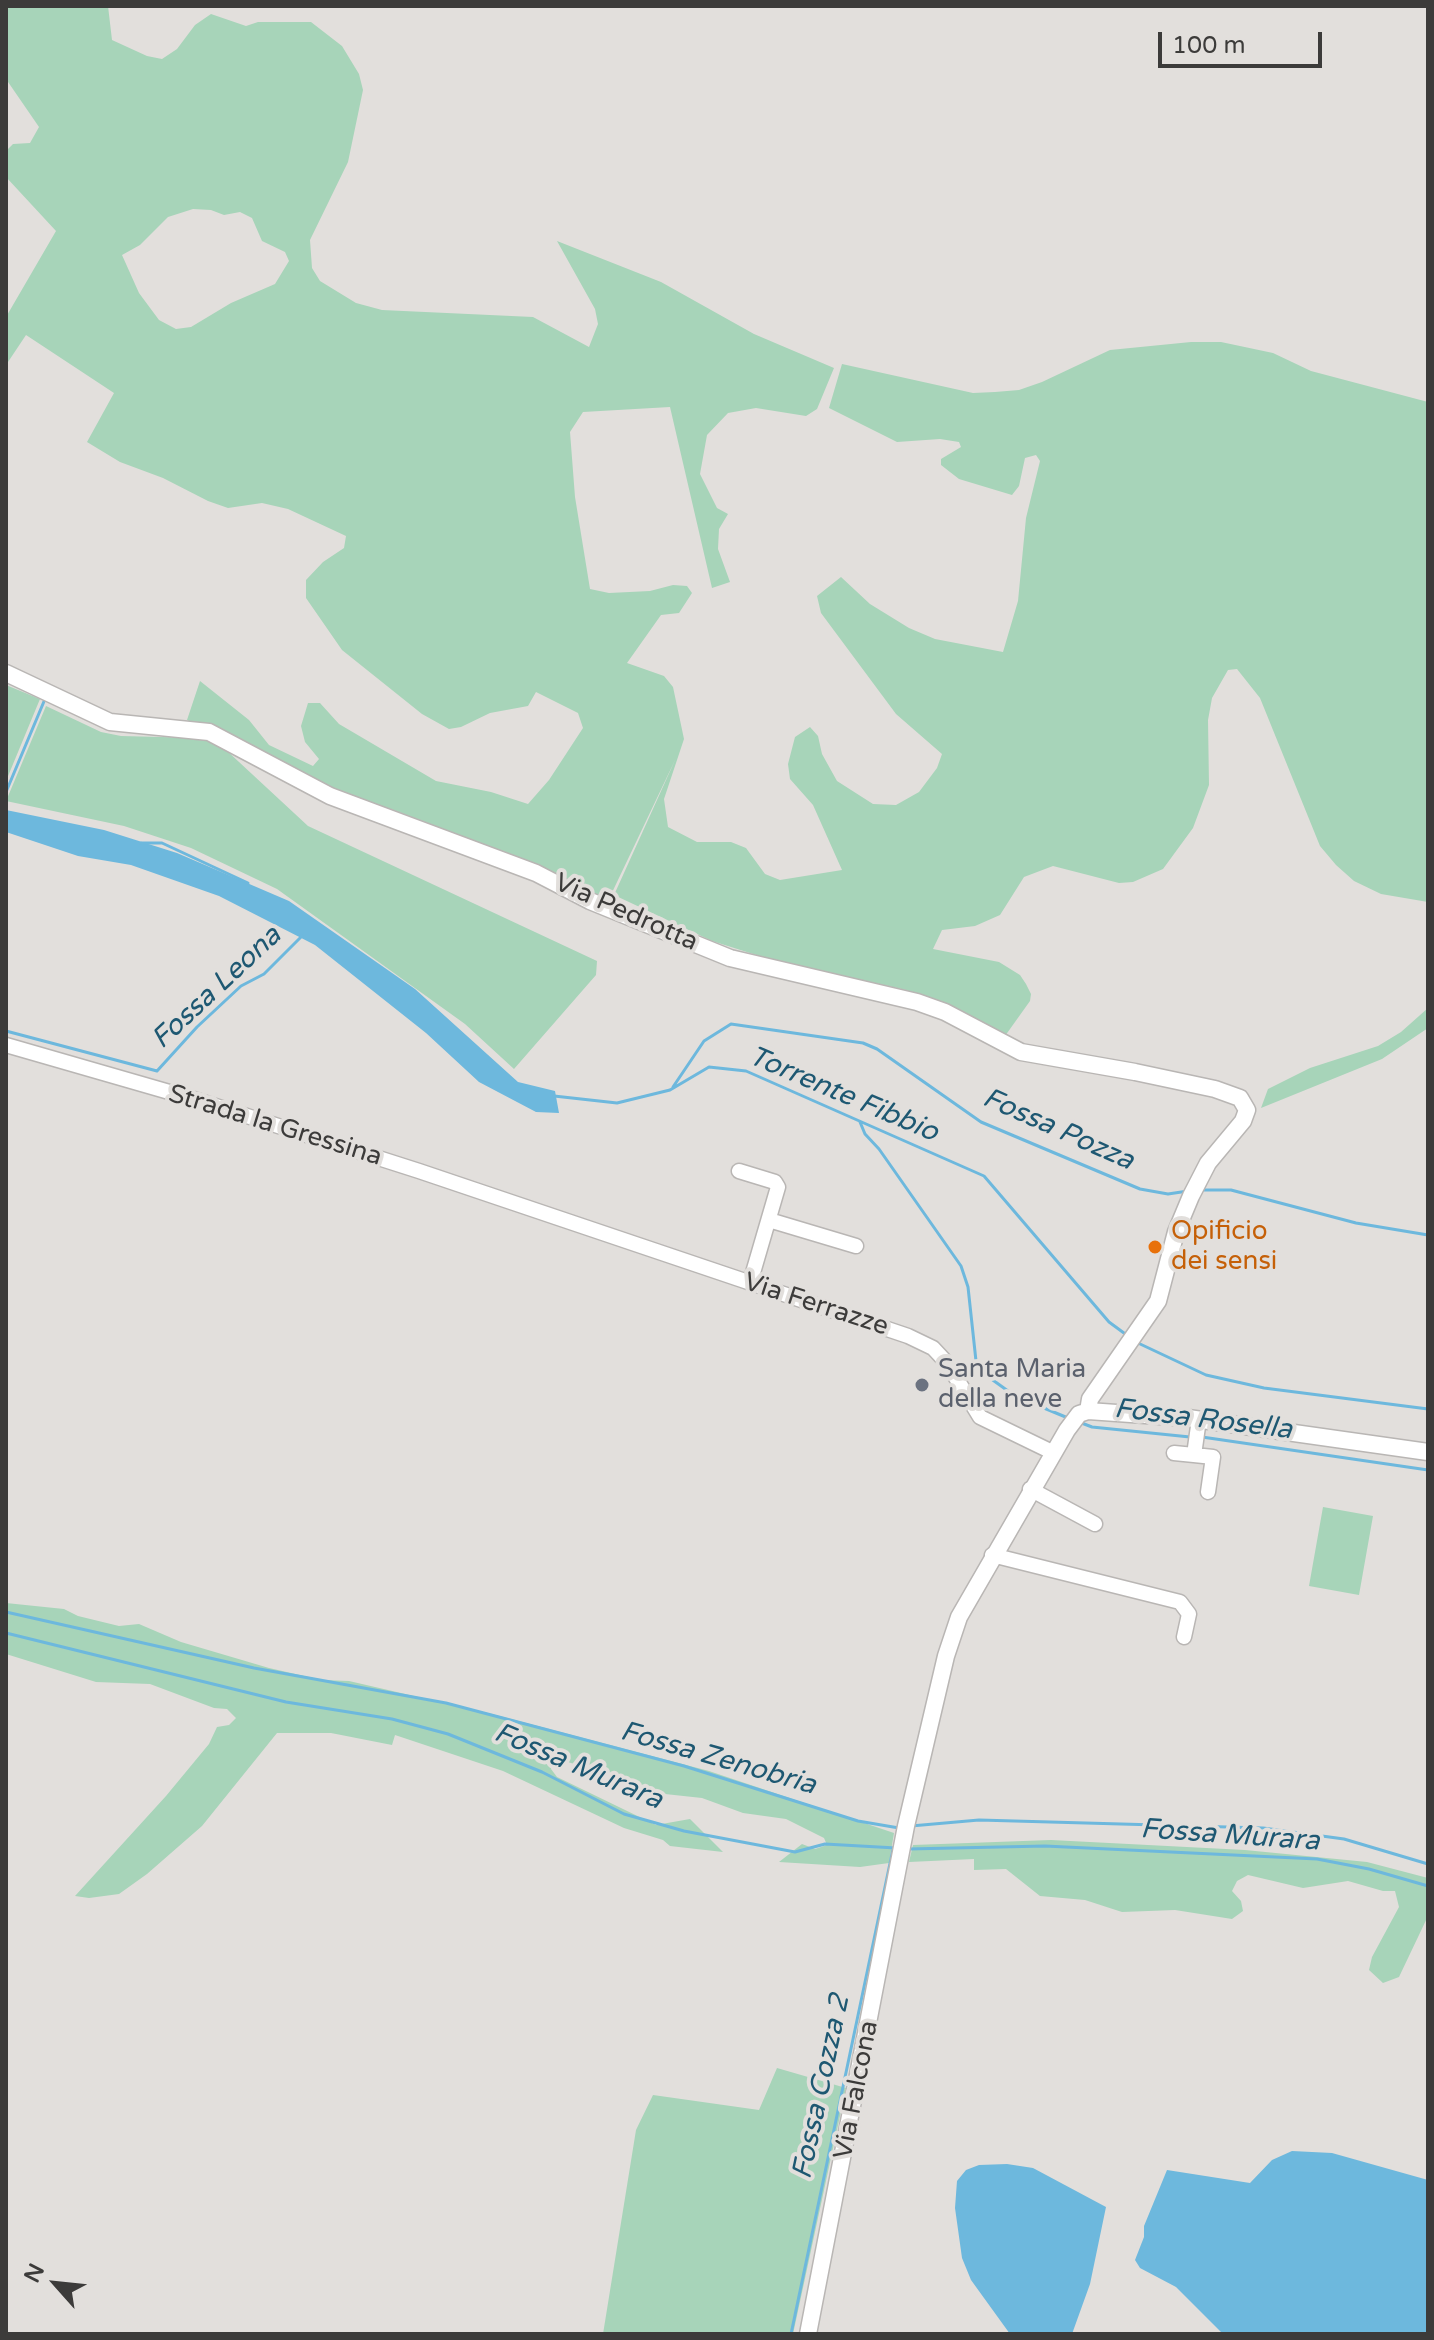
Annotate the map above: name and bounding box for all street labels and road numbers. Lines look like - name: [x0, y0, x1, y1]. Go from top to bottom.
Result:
- street label: Via Pedrotta: [549, 868, 703, 958]
- street label: Strada la Gressina: [165, 1079, 385, 1173]
- street label: Via Ferrazze: [740, 1267, 892, 1343]
- street label: Via Falcona: [828, 2018, 886, 2162]

